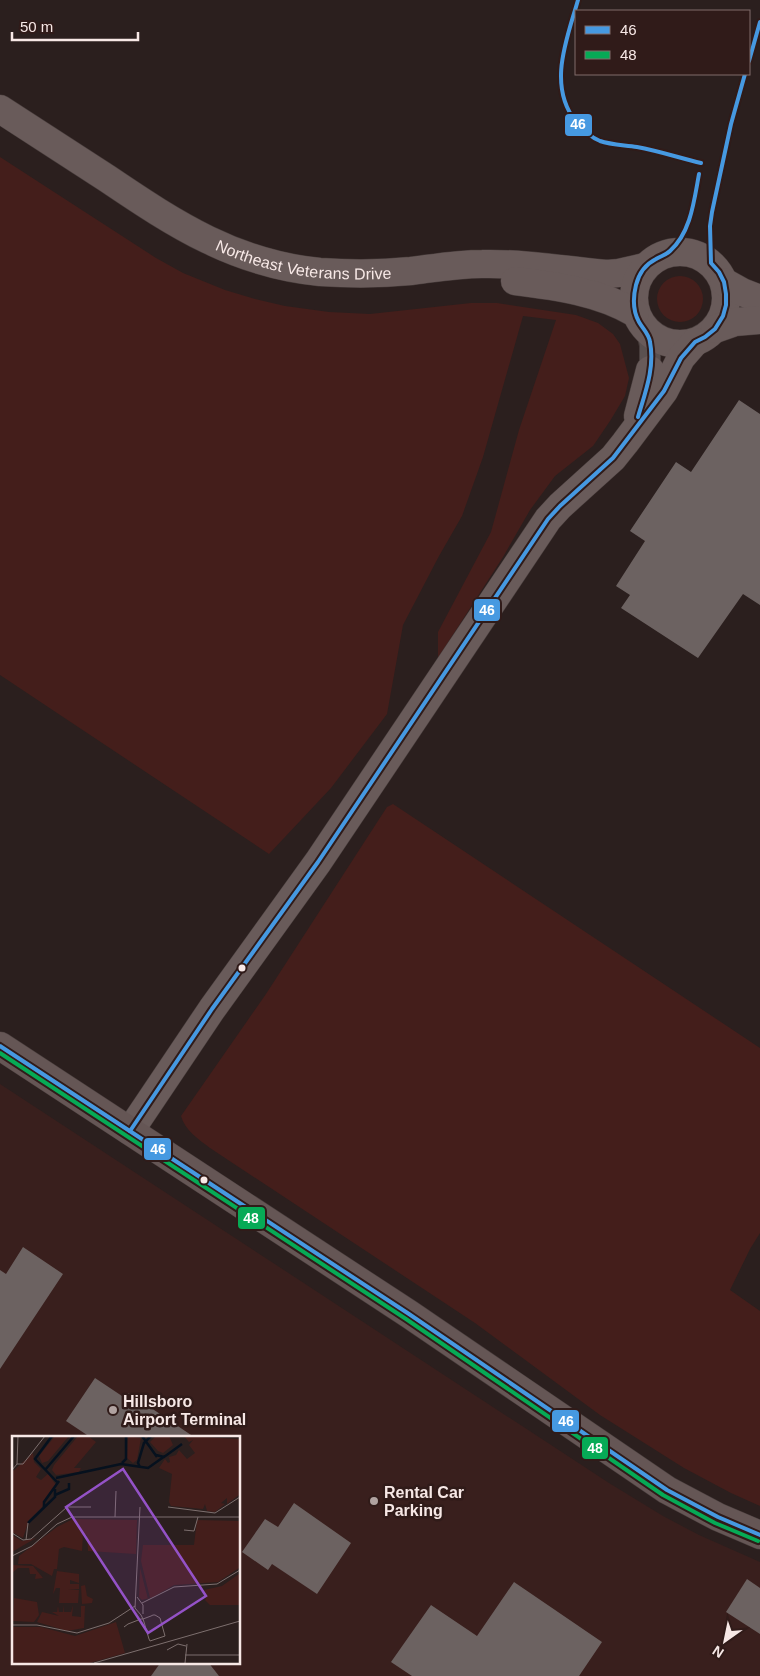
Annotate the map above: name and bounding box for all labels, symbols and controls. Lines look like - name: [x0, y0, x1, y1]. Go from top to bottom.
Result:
- scale bar: [12, 10, 139, 42]
- legend: [575, 10, 750, 75]
- text: 50 m: [20, 18, 53, 35]
- text: 46: [620, 21, 637, 38]
- text: 48: [620, 46, 637, 63]
- line badge: 46: [564, 113, 593, 137]
- text: 46: [570, 116, 586, 132]
- street label: Northeast Veterans Drive: [213, 236, 392, 282]
- line badge: 46: [473, 598, 501, 622]
- text: 46: [479, 602, 495, 618]
- unlabelled marker: [237, 963, 247, 973]
- line badge: 46: [143, 1137, 172, 1161]
- text: 46: [150, 1141, 166, 1157]
- unlabelled marker: [199, 1175, 209, 1185]
- line badge: 48: [237, 1206, 266, 1230]
- text: 48: [243, 1210, 259, 1226]
- place label: Hillsboro Airport Terminal: [123, 1393, 246, 1428]
- marker: Hillsboro Airport Terminal: [107, 1404, 119, 1416]
- line badge: 46: [551, 1409, 580, 1433]
- text: 46: [558, 1413, 574, 1429]
- inset map: [12, 1436, 240, 1664]
- line badge: 48: [581, 1436, 609, 1460]
- text: 48: [587, 1440, 603, 1456]
- place label: Rental Car Parking: [384, 1484, 464, 1519]
- marker: Rental Car Parking: [368, 1495, 380, 1507]
- north arrow: [700, 1616, 750, 1666]
- text: N: [709, 1642, 727, 1661]

